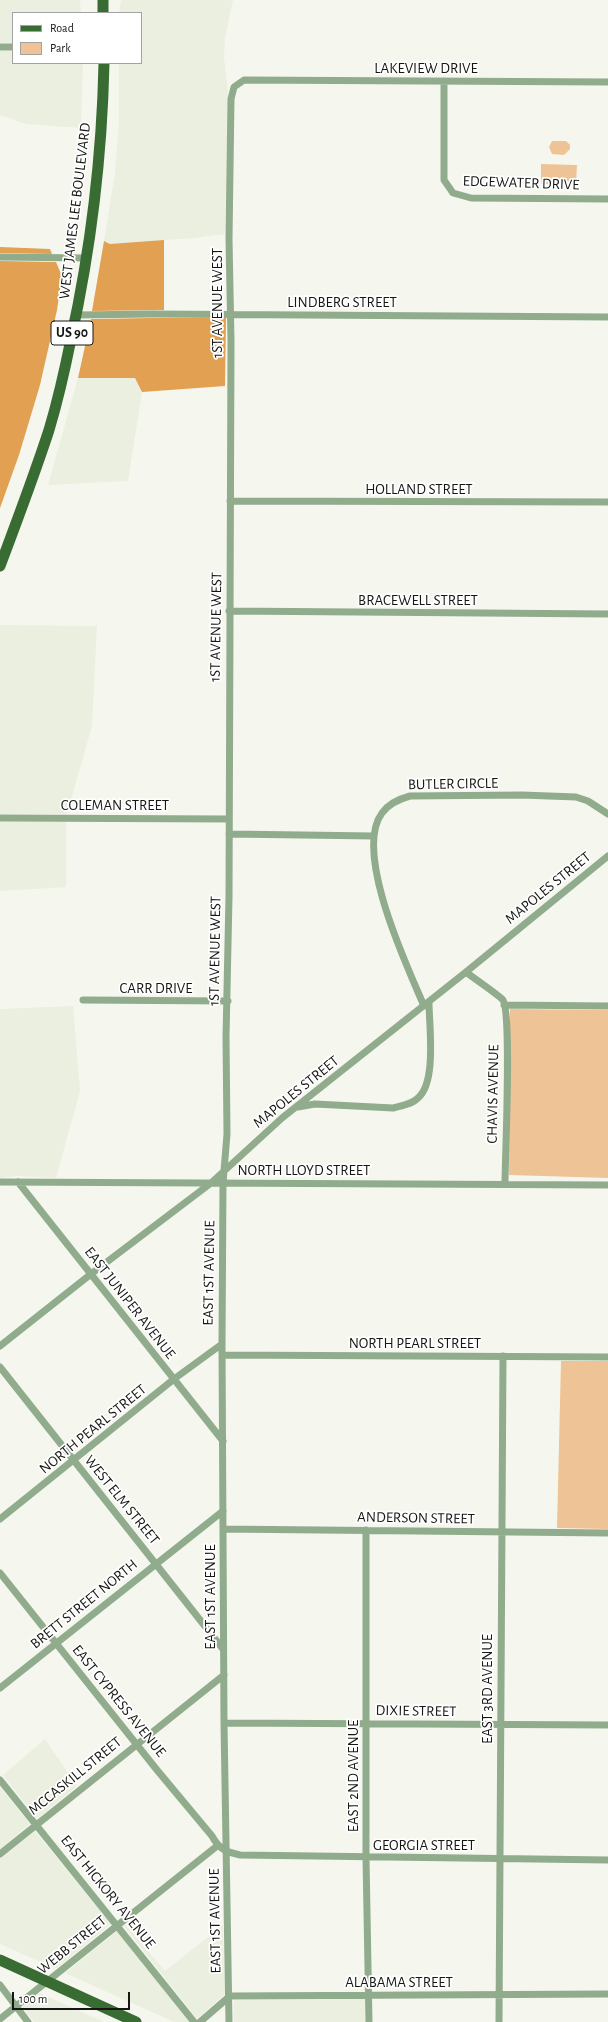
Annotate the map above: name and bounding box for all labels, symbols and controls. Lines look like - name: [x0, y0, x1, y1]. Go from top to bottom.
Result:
- legend: [12, 12, 142, 64]
- text: Road: [50, 22, 74, 34]
- text: Park: [50, 42, 71, 54]
- street label: LAKEVIEW DRIVE: [374, 59, 478, 77]
- street label: WEST JAMES LEE BOULEVARD: [55, 122, 95, 300]
- street label: EDGEWATER DRIVE: [462, 172, 580, 194]
- street label: 1ST AVENUE WEST: [208, 248, 226, 358]
- street label: LINDBERG STREET: [287, 293, 397, 311]
- road number: US 90: [51, 321, 93, 345]
- street label: HOLLAND STREET: [365, 480, 473, 498]
- street label: 1ST AVENUE WEST: [206, 572, 226, 682]
- street label: BRACEWELL STREET: [358, 591, 478, 609]
- street label: BUTLER CIRCLE: [408, 774, 498, 794]
- street label: COLEMAN STREET: [61, 796, 169, 814]
- street label: MAPOLES STREET: [501, 848, 595, 928]
- street label: 1ST AVENUE WEST: [205, 896, 225, 1006]
- street label: CARR DRIVE: [119, 979, 193, 997]
- street label: CHAVIS AVENUE: [483, 1044, 503, 1144]
- street label: MAPOLES STREET: [249, 1052, 343, 1132]
- street label: NORTH LLOYD STREET: [238, 1161, 370, 1179]
- street label: EAST 1ST AVENUE: [199, 1220, 219, 1326]
- street label: EAST JUNIPER AVENUE: [81, 1243, 179, 1363]
- street label: NORTH PEARL STREET: [349, 1334, 481, 1352]
- street label: NORTH PEARL STREET: [36, 1380, 150, 1478]
- street label: WEST ELM STREET: [81, 1452, 163, 1548]
- street label: ANDERSON STREET: [357, 1508, 475, 1528]
- street label: EAST 1ST AVENUE: [201, 1544, 219, 1650]
- street label: BRETT STREET NORTH: [27, 1555, 141, 1653]
- street label: EAST 3RD AVENUE: [478, 1634, 496, 1744]
- street label: EAST CYPRESS AVENUE: [68, 1641, 170, 1761]
- street label: DIXIE STREET: [376, 1701, 456, 1721]
- street label: EAST 2ND AVENUE: [344, 1720, 362, 1832]
- street label: MCCASKILL STREET: [25, 1733, 125, 1819]
- street label: EAST HICKORY AVENUE: [57, 1832, 159, 1952]
- street label: GEORGIA STREET: [373, 1836, 475, 1854]
- street label: EAST 1ST AVENUE: [205, 1868, 225, 1974]
- street label: WEBB STREET: [34, 1912, 110, 1978]
- street label: ALABAMA STREET: [345, 1973, 453, 1991]
- scale bar: [14, 1984, 132, 2010]
- text: 100 m: [19, 1993, 47, 2005]

